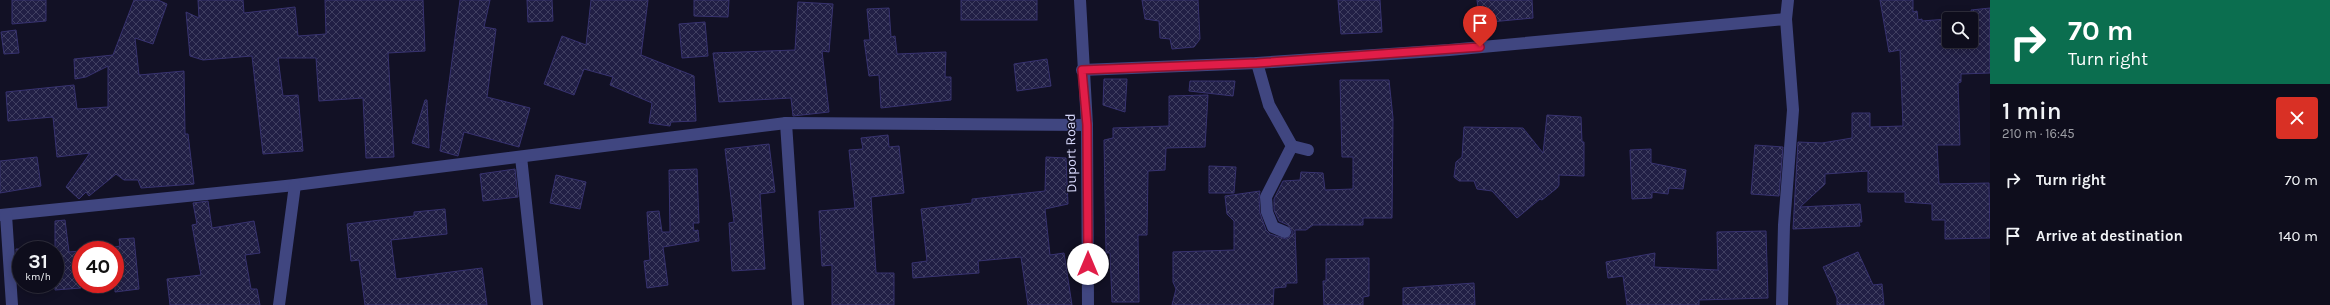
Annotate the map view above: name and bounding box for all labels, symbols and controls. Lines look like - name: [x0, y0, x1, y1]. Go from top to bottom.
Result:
- pin: [1463, 6, 1497, 47]
- icon: arrive: [1469, 12, 1491, 34]
- map controls: [1942, 12, 1978, 48]
- button: search: [1942, 12, 1978, 48]
- text: 70 m: [2068, 14, 2133, 47]
- icon: right: [2002, 16, 2054, 68]
- text: Turn right: [2068, 48, 2148, 70]
- text: 1 min: [2002, 97, 2062, 125]
- button: close: [2276, 97, 2318, 139]
- street label: Duport Road: [1062, 113, 1080, 193]
- text: 210 m · 16:45: [2002, 126, 2075, 141]
- icon: right: [2002, 169, 2024, 191]
- text: Turn right: [2036, 171, 2106, 189]
- text: 70 m: [2284, 171, 2318, 189]
- icon: arrive: [2002, 225, 2024, 247]
- text: Arrive at destination: [2036, 227, 2183, 245]
- text: 140 m: [2278, 227, 2318, 245]
- speed limit sign: 40: [72, 241, 124, 293]
- position arrow: [1067, 243, 1109, 285]
- text: 31: [28, 250, 48, 273]
- text: km/h: [25, 271, 51, 283]

